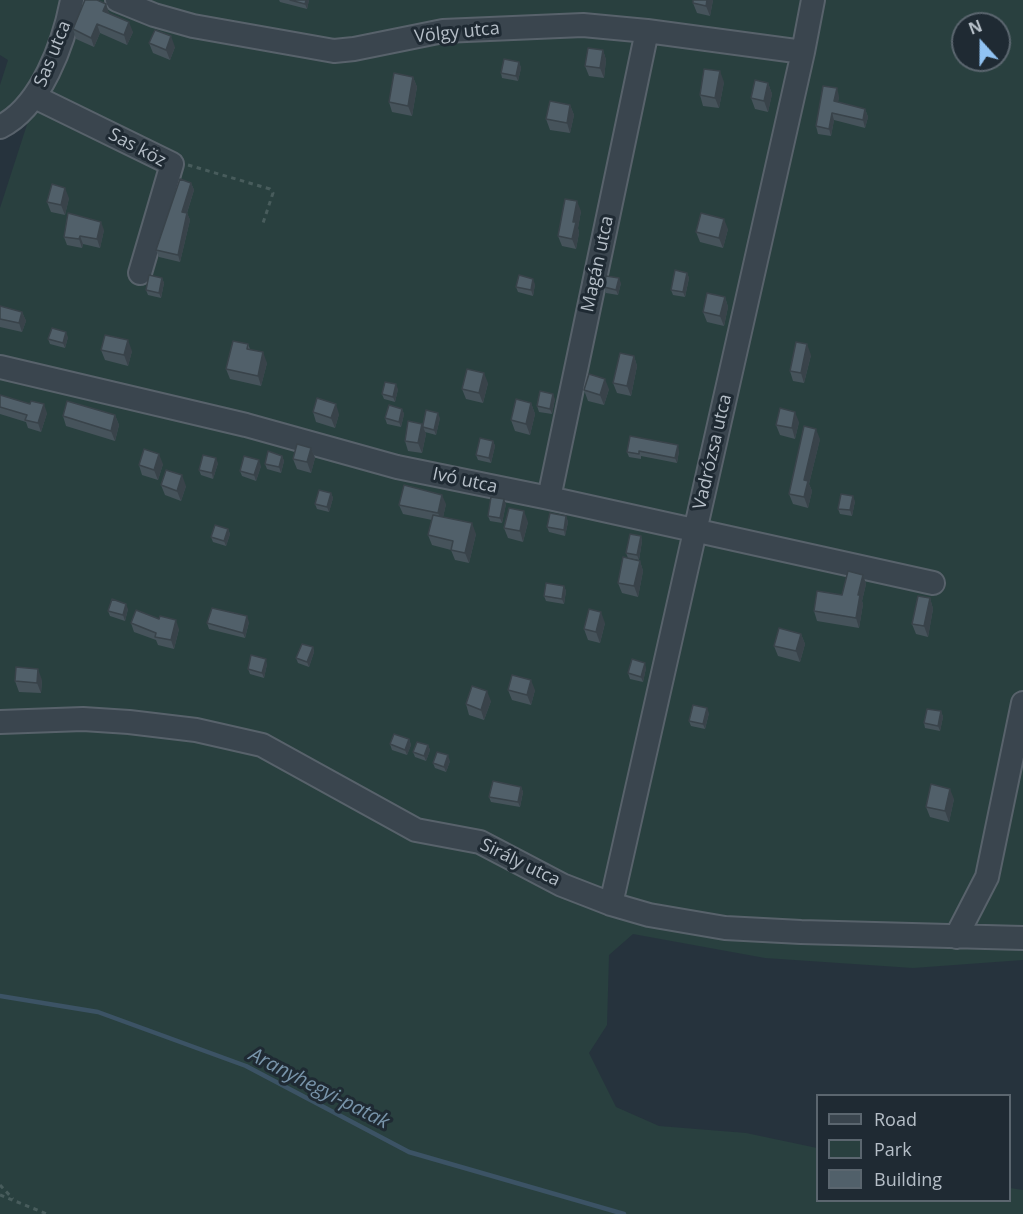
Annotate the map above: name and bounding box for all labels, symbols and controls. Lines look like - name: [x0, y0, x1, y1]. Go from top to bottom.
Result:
- north arrow: [951, 12, 1011, 72]
- text: N: [965, 14, 985, 40]
- street label: Sas utca: [30, 18, 76, 90]
- street label: Völgy utca: [413, 18, 501, 48]
- street label: Sas köz: [105, 124, 169, 172]
- street label: Magán utca: [577, 214, 619, 314]
- street label: Vadrózsa utca: [689, 392, 737, 512]
- street label: Ivó utca: [431, 464, 499, 498]
- street label: Sirály utca: [477, 834, 563, 892]
- water label: Aranyhegyi-patak: [245, 1043, 393, 1135]
- legend: [816, 1094, 1011, 1202]
- text: Road: [874, 1107, 917, 1131]
- text: Park: [874, 1137, 912, 1161]
- text: Building: [874, 1167, 942, 1191]

